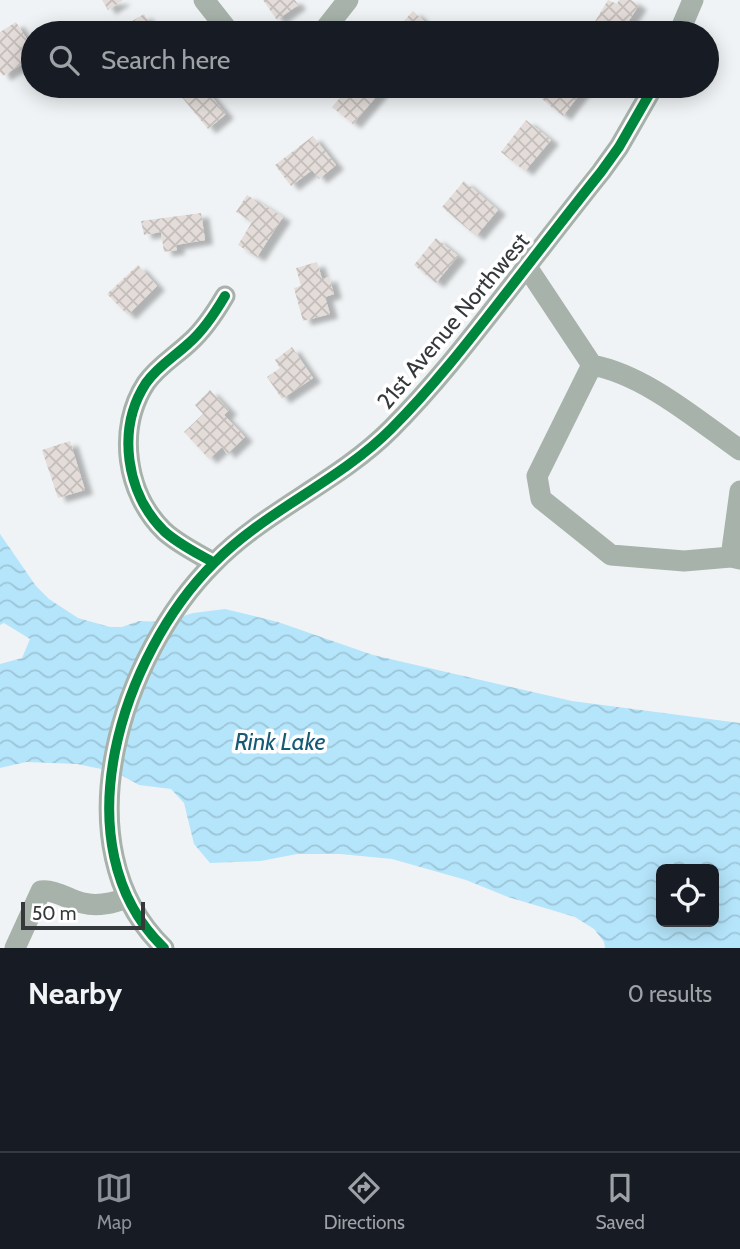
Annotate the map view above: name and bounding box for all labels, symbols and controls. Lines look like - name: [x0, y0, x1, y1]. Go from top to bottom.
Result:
- search box: [21, 21, 719, 98]
- icon: search: [45, 41, 83, 79]
- text: Search here: [101, 44, 230, 76]
- street label: 21st Avenue Northwest: [371, 227, 535, 415]
- water label: Rink Lake: [234, 727, 326, 756]
- map controls: [656, 864, 719, 927]
- button: locate: [656, 864, 719, 927]
- scale bar: [21, 899, 145, 931]
- text: 50 m: [32, 902, 76, 925]
- text: Nearby: [28, 975, 122, 1012]
- text: 0 results: [628, 980, 712, 1008]
- tab: Map: [95, 1169, 133, 1234]
- tab: Directions: [324, 1169, 405, 1234]
- tab: Saved: [595, 1169, 645, 1234]

